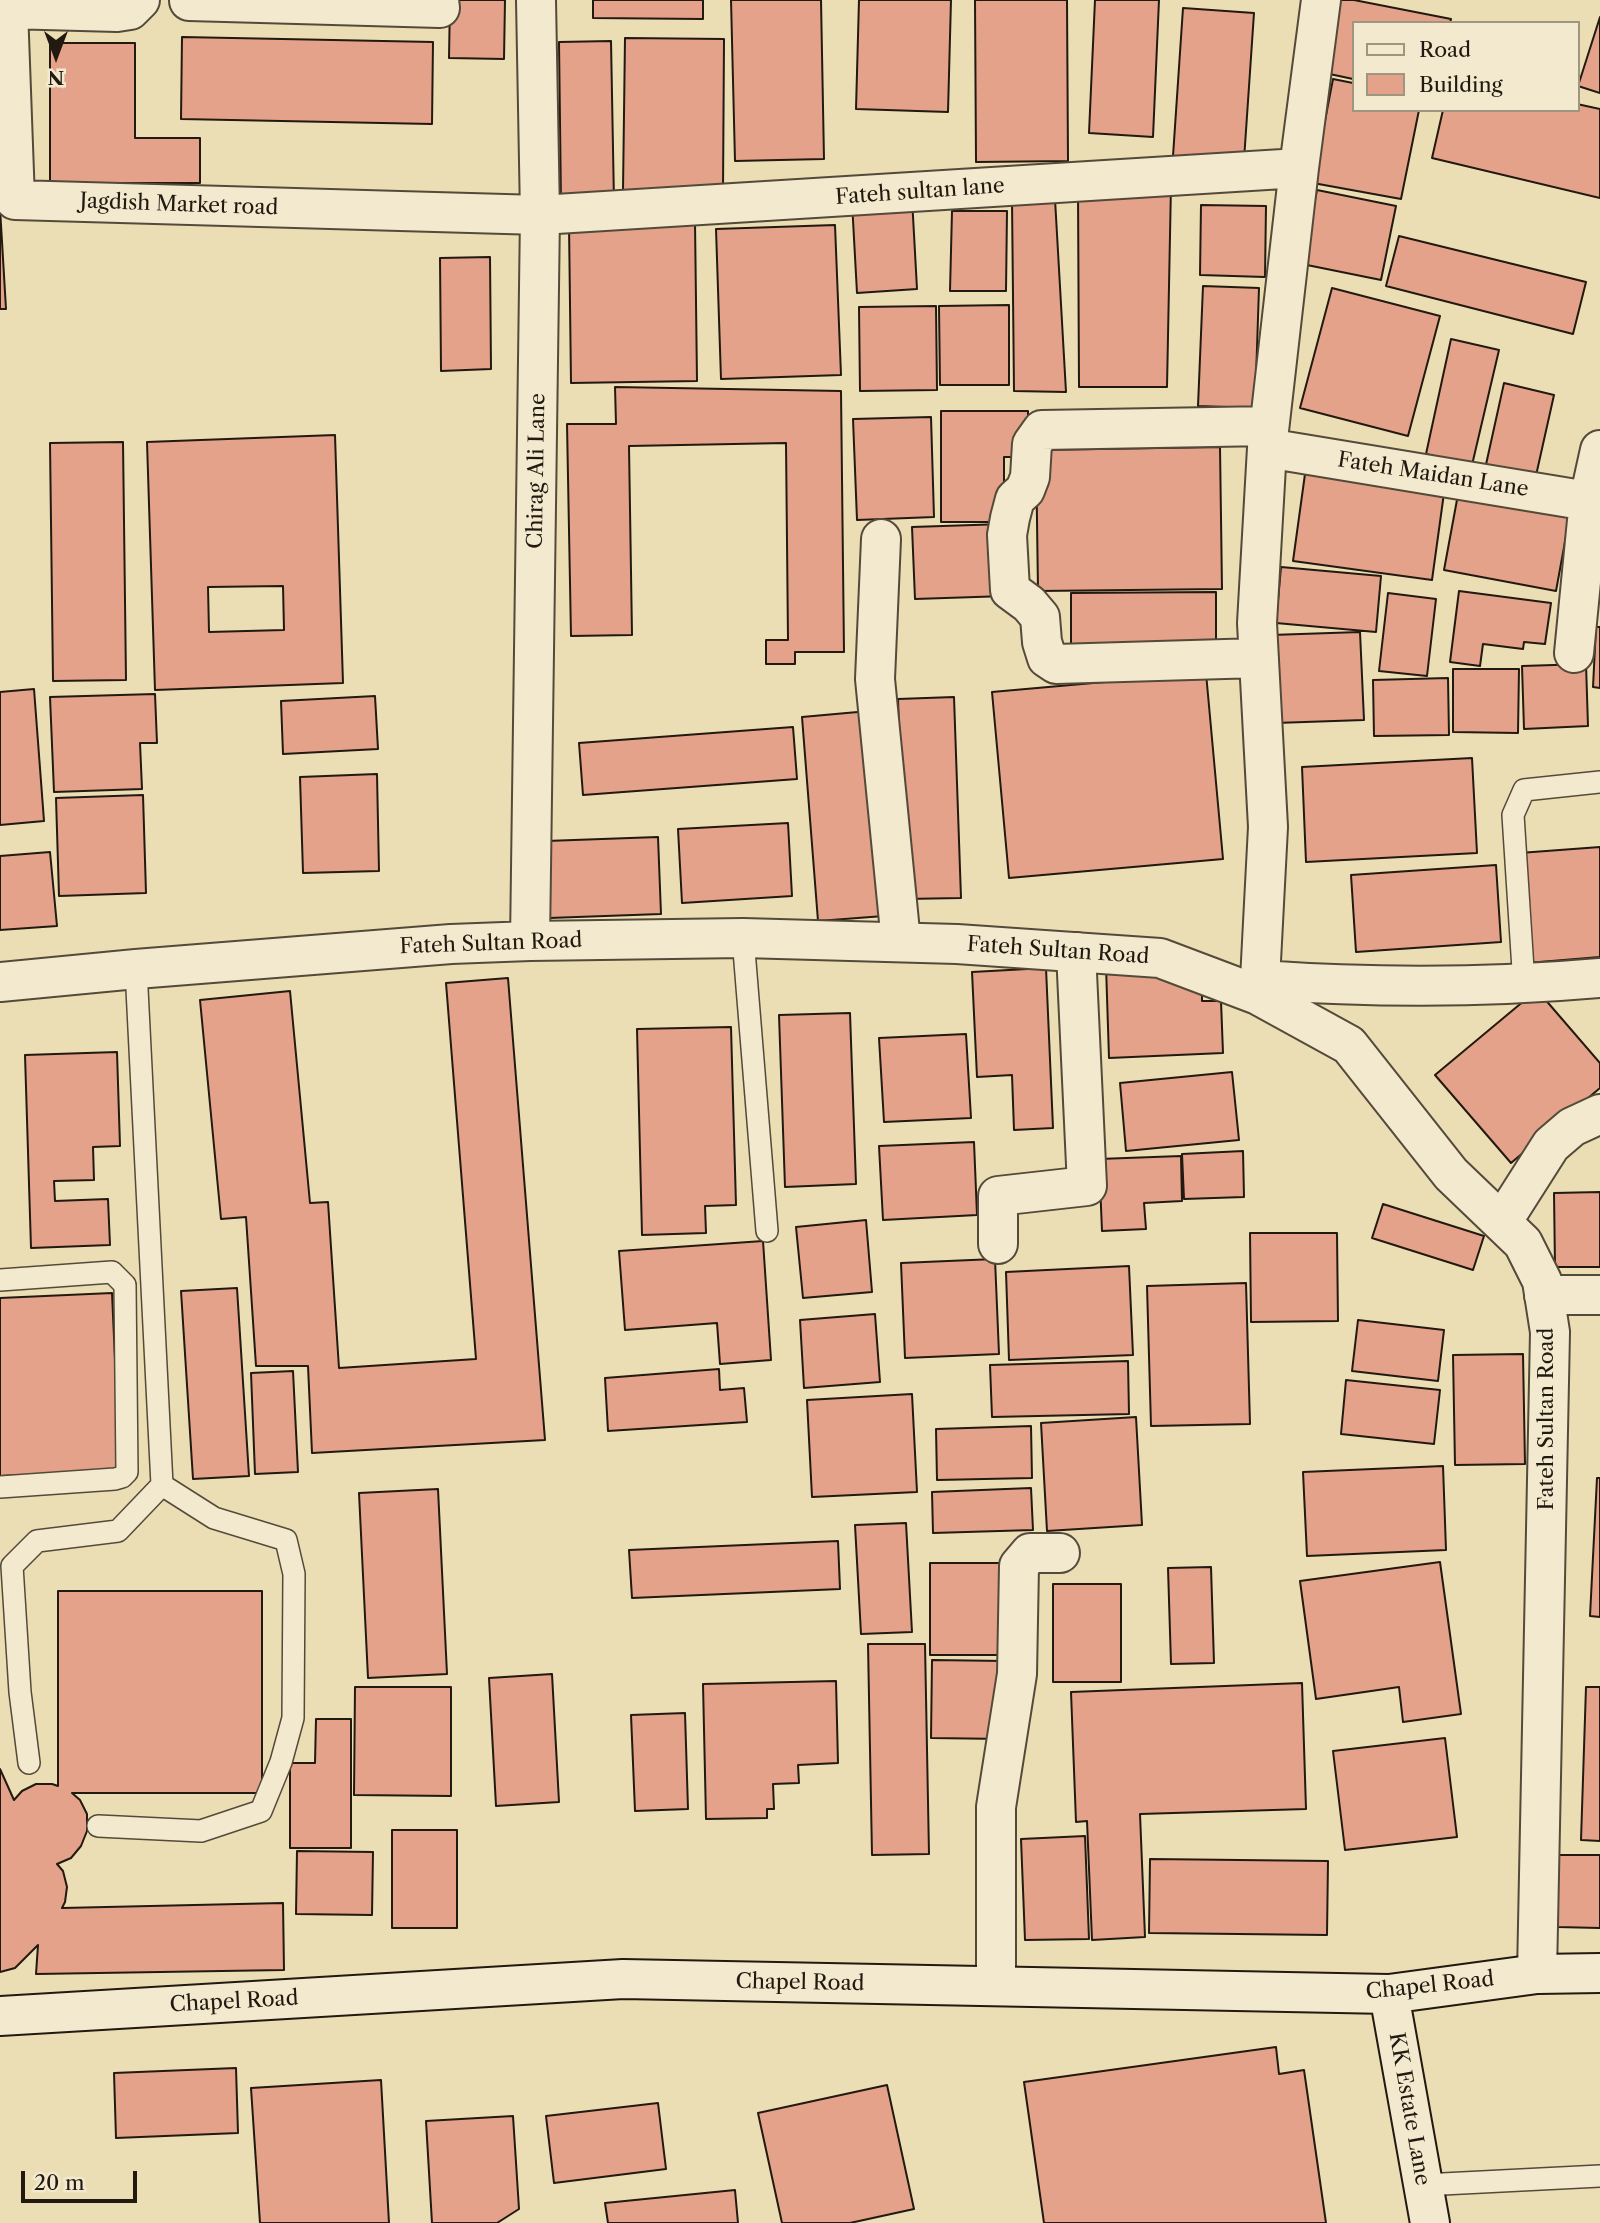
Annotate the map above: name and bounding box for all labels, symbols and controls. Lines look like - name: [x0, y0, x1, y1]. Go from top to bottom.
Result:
- north arrow: [21, 21, 91, 91]
- legend: [1352, 21, 1579, 112]
- text: Road: [1419, 37, 1471, 62]
- text: N: [48, 66, 64, 89]
- text: Building: [1419, 72, 1503, 97]
- street label: Fateh sultan lane: [834, 174, 1006, 210]
- street label: Jagdish Market road: [79, 189, 279, 221]
- street label: Chirag Ali Lane: [523, 393, 551, 549]
- street label: Fateh Maidan Lane: [1336, 447, 1530, 503]
- street label: Fateh Sultan Road: [399, 928, 583, 960]
- street label: Fateh Sultan Road: [966, 932, 1150, 970]
- street label: Fateh Sultan Road: [1534, 1328, 1560, 1510]
- street label: Chapel Road: [1365, 1967, 1495, 2005]
- street label: Chapel Road: [735, 1969, 865, 1997]
- street label: Chapel Road: [169, 1986, 299, 2018]
- street label: KK Estate Lane: [1383, 2031, 1435, 2187]
- scale bar: [24, 2156, 140, 2200]
- text: 20 m: [34, 2170, 85, 2195]

